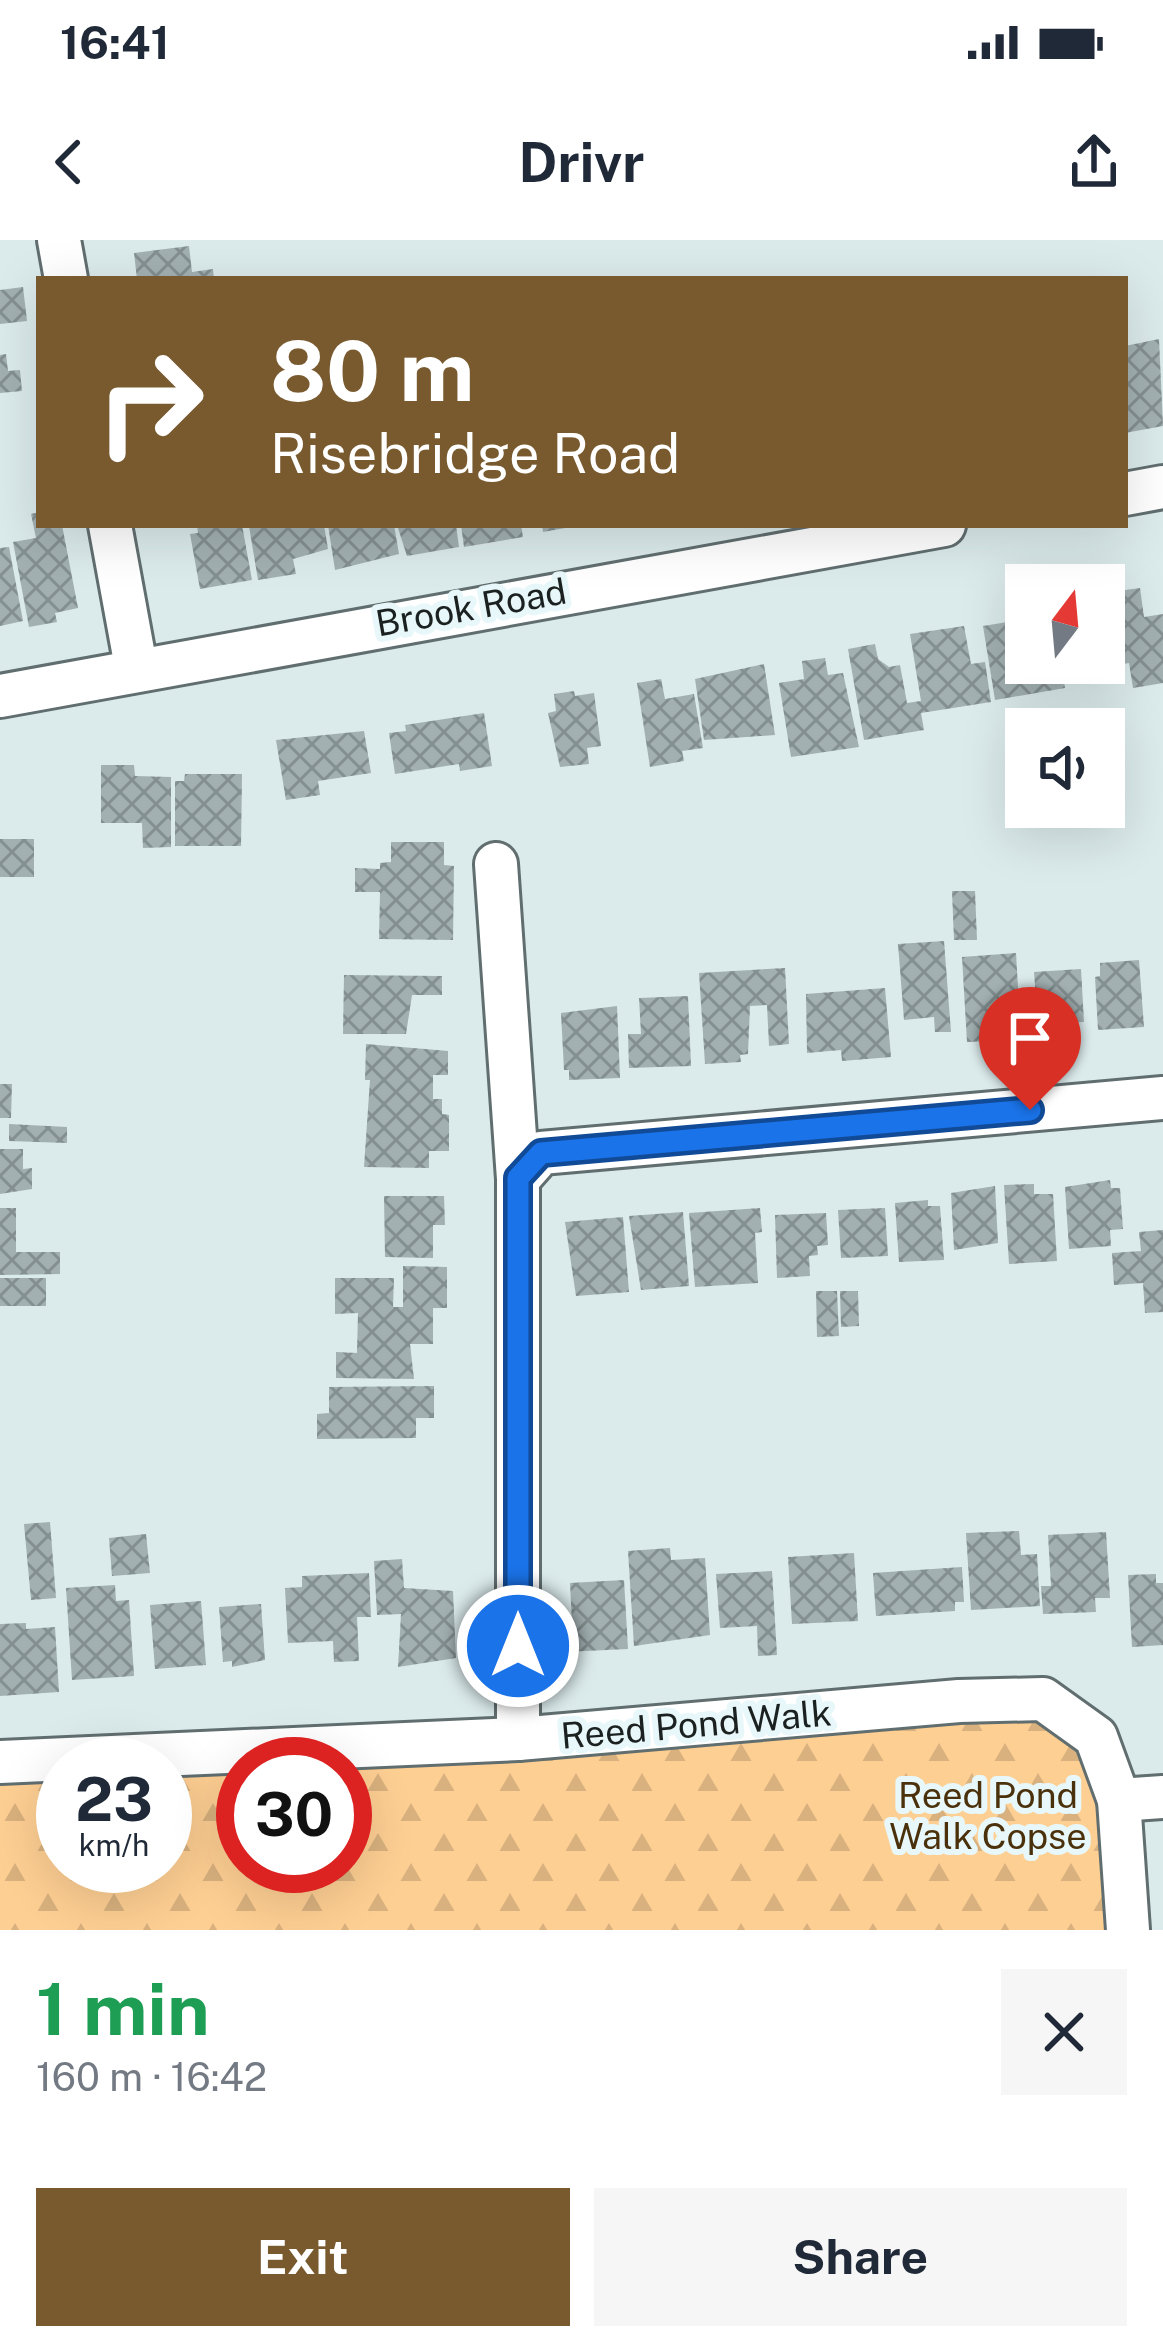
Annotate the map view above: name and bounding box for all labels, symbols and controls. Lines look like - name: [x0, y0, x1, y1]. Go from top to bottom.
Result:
- text: 16:41: [60, 16, 170, 69]
- icon: back: [36, 129, 102, 195]
- icon: share: [1061, 129, 1127, 195]
- text: Drivr: [519, 131, 644, 194]
- text: 80 m: [270, 321, 474, 420]
- icon: right: [72, 324, 228, 480]
- text: Risebridge Road: [270, 422, 680, 485]
- north arrow: [1005, 564, 1125, 684]
- map controls: [1005, 564, 1125, 828]
- street label: Brook Road: [372, 570, 570, 644]
- button: sound: [1005, 708, 1125, 828]
- pin: [979, 987, 1081, 1110]
- icon: arrive: [997, 1005, 1063, 1071]
- position arrow: [455, 1583, 581, 1709]
- street label: Reed Pond Walk: [559, 1691, 833, 1757]
- speed limit sign: 30: [216, 1737, 372, 1893]
- text: 23: [75, 1764, 153, 1835]
- park label: Reed Pond Walk Copse: [889, 1774, 1087, 1857]
- text: km/h: [79, 1827, 149, 1863]
- text: 1 min: [36, 1967, 210, 2051]
- button: close: [1001, 1969, 1127, 2095]
- text: 160 m · 16:42: [36, 2054, 267, 2100]
- button: Exit: [36, 2188, 570, 2326]
- button: Share: [594, 2188, 1127, 2326]

